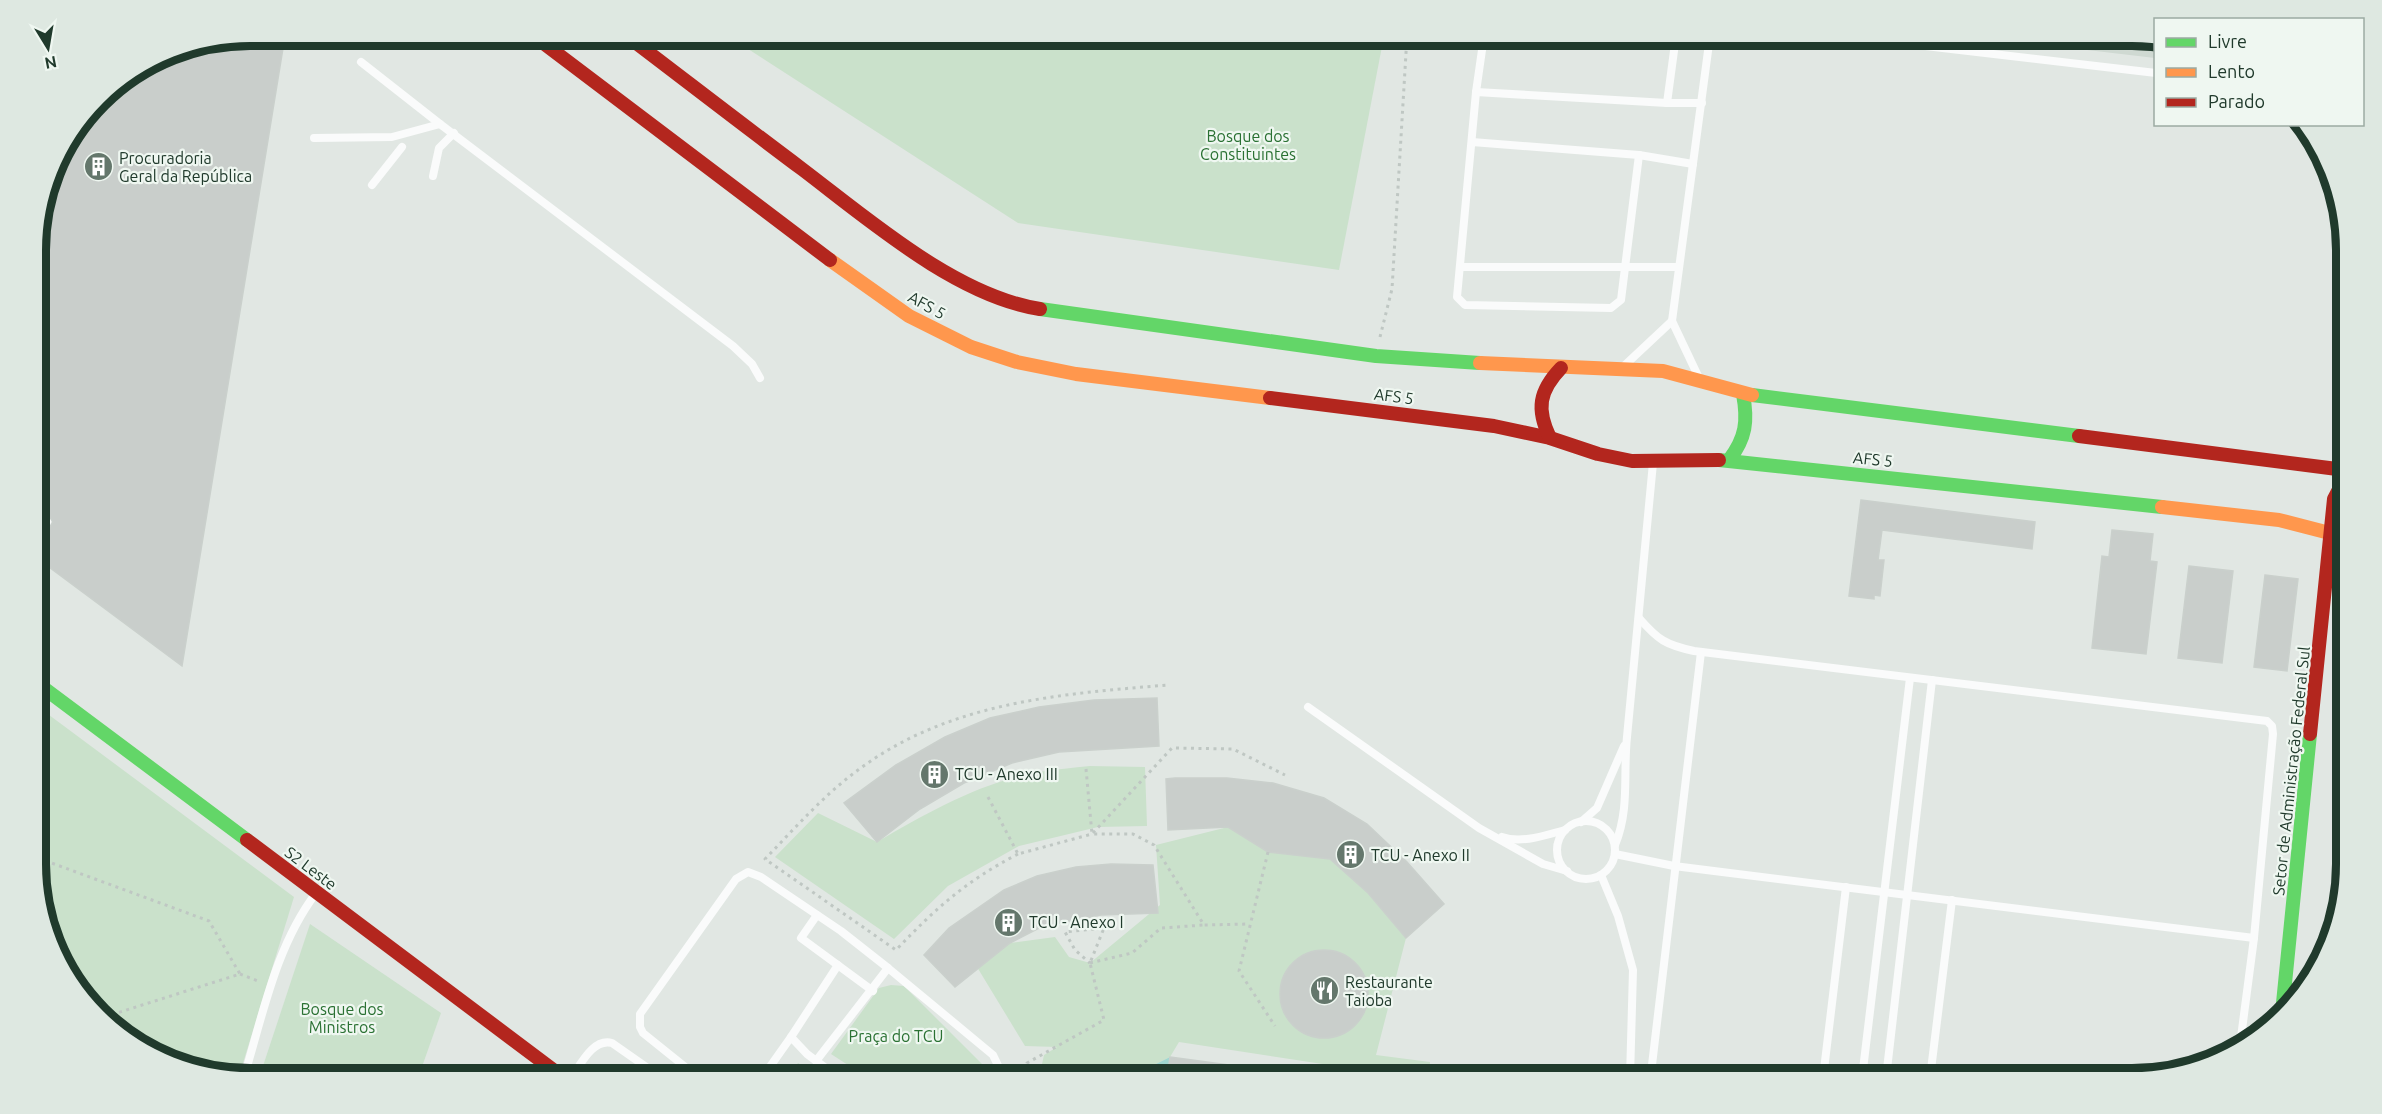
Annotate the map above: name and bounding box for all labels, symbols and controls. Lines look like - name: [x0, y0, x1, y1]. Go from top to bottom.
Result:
- north arrow: [18, 18, 78, 78]
- legend: [2154, 18, 2364, 126]
- text: Livre: [2208, 31, 2247, 51]
- text: N: [43, 53, 58, 73]
- text: Lento: [2208, 61, 2255, 81]
- text: Parado: [2208, 91, 2265, 111]
- park label: Bosque dos Constituintes: [1200, 127, 1296, 163]
- place label: Procuradoria Geral da República: [119, 149, 252, 185]
- building icon: Procuradoria Geral da República: [82, 151, 114, 183]
- street label: AFS 5: [905, 287, 949, 323]
- street label: AFS 5: [1373, 385, 1415, 407]
- street label: AFS 5: [1852, 448, 1894, 470]
- street label: Setor de Administração Federal Sul: [2269, 646, 2313, 896]
- building icon: TCU - Anexo III: [918, 758, 950, 790]
- place label: TCU - Anexo III: [955, 765, 1058, 783]
- building icon: TCU - Anexo II: [1334, 839, 1366, 871]
- street label: S2 Leste: [282, 843, 340, 893]
- place label: TCU - Anexo II: [1371, 846, 1470, 864]
- building icon: TCU - Anexo I: [992, 906, 1024, 938]
- place label: TCU - Anexo I: [1029, 913, 1124, 931]
- place label: Restaurante Taioba: [1345, 973, 1433, 1009]
- restaurant icon: Restaurante Taioba: [1308, 975, 1340, 1007]
- park label: Bosque dos Ministros: [300, 1000, 384, 1036]
- park label: Praça do TCU: [849, 1027, 943, 1045]

